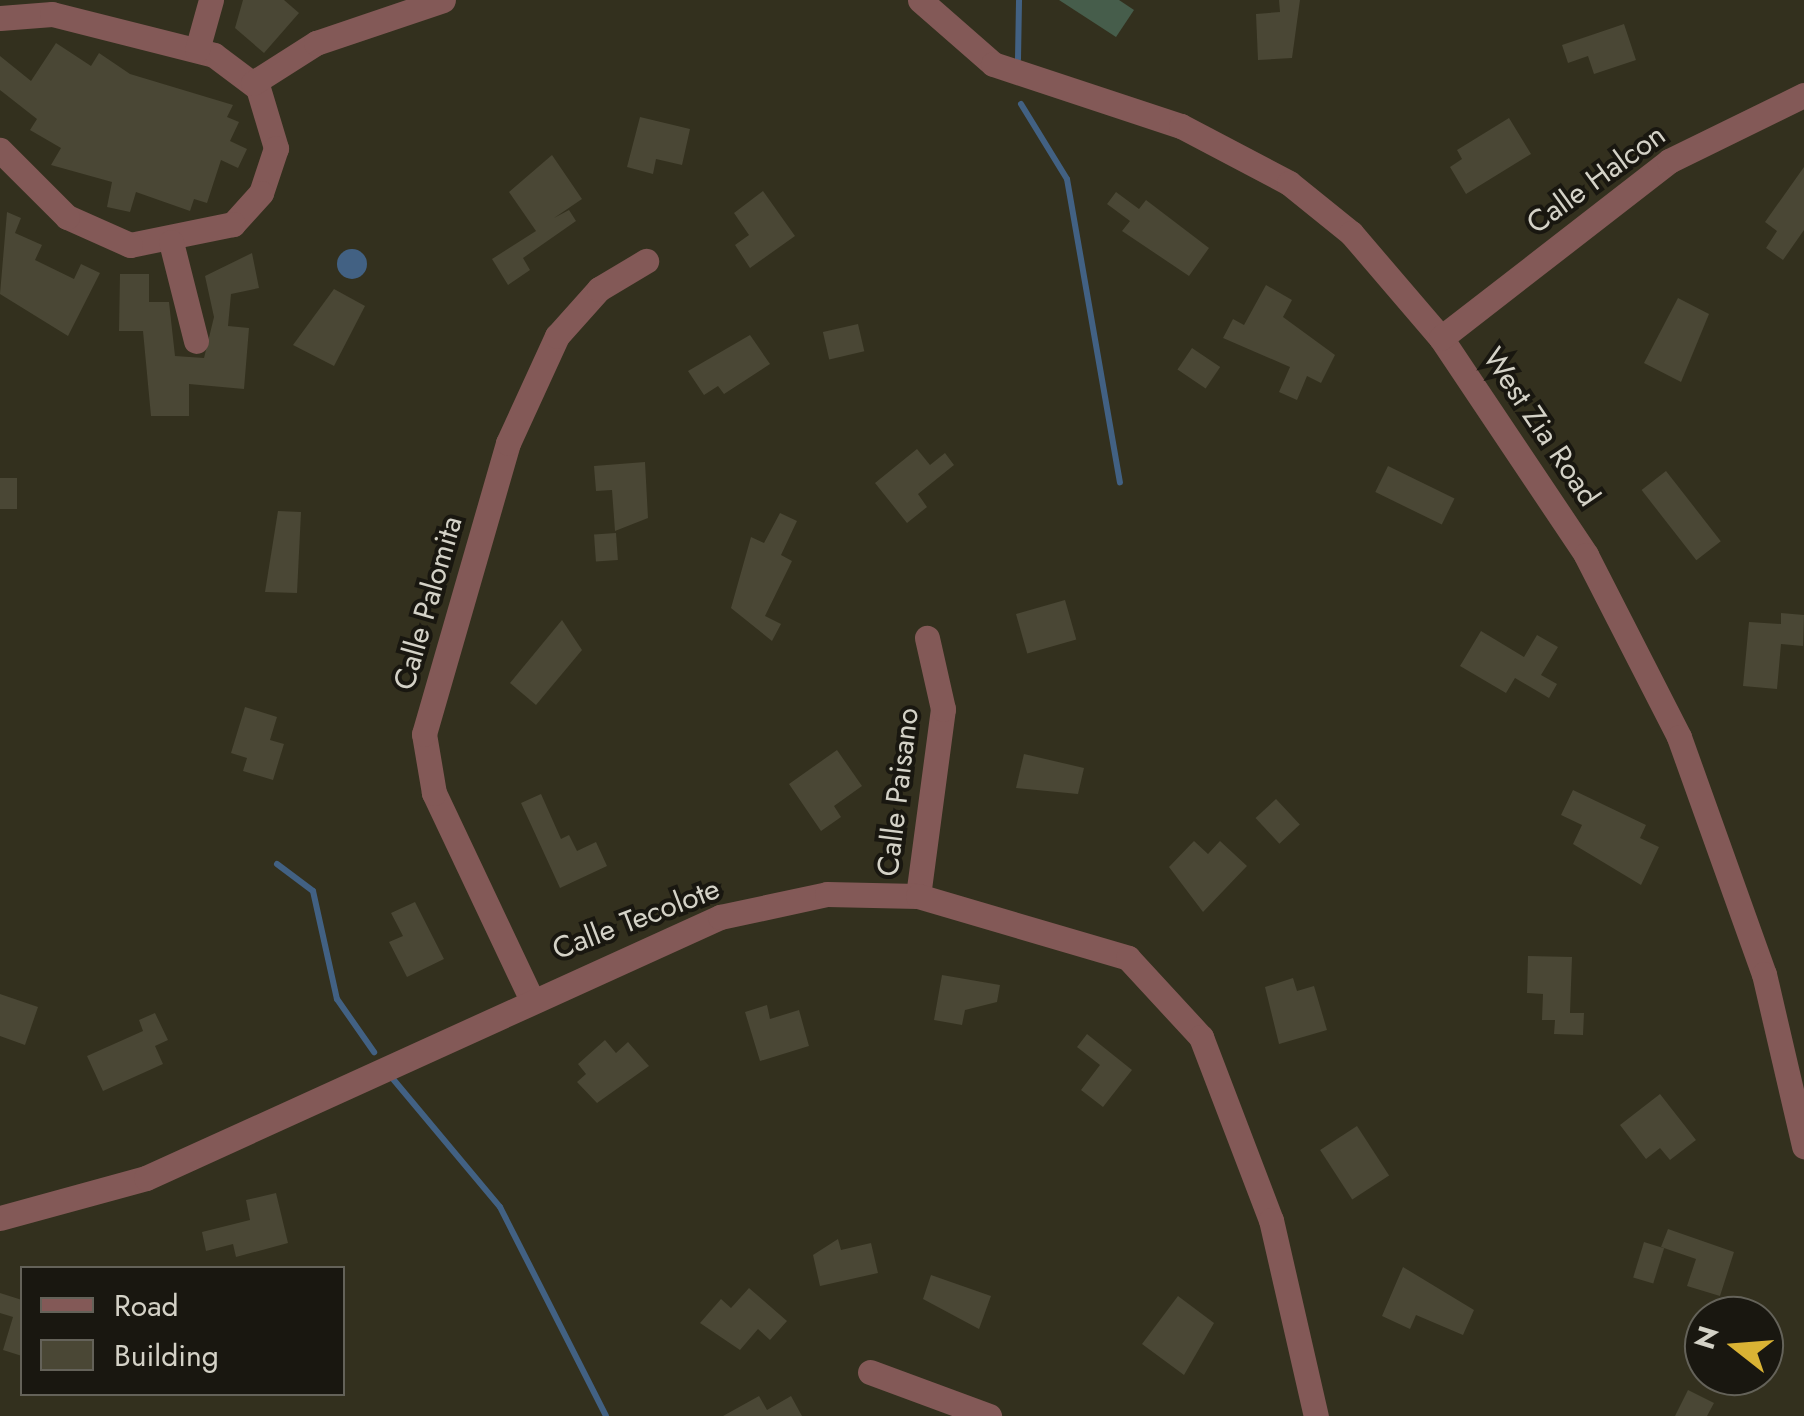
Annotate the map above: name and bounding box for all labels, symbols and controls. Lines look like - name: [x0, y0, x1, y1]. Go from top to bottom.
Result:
- street label: Calle Halcon: [1520, 117, 1672, 241]
- street label: West Zia Road: [1475, 341, 1607, 513]
- street label: Calle Palomita: [386, 512, 470, 694]
- street label: Calle Paisano: [870, 706, 926, 878]
- street label: Calle Tecolote: [547, 871, 725, 967]
- legend: [20, 1266, 345, 1396]
- text: Road: [114, 1284, 179, 1327]
- north arrow: [1684, 1296, 1784, 1396]
- text: N: [1684, 1321, 1730, 1354]
- text: Building: [114, 1334, 219, 1377]

